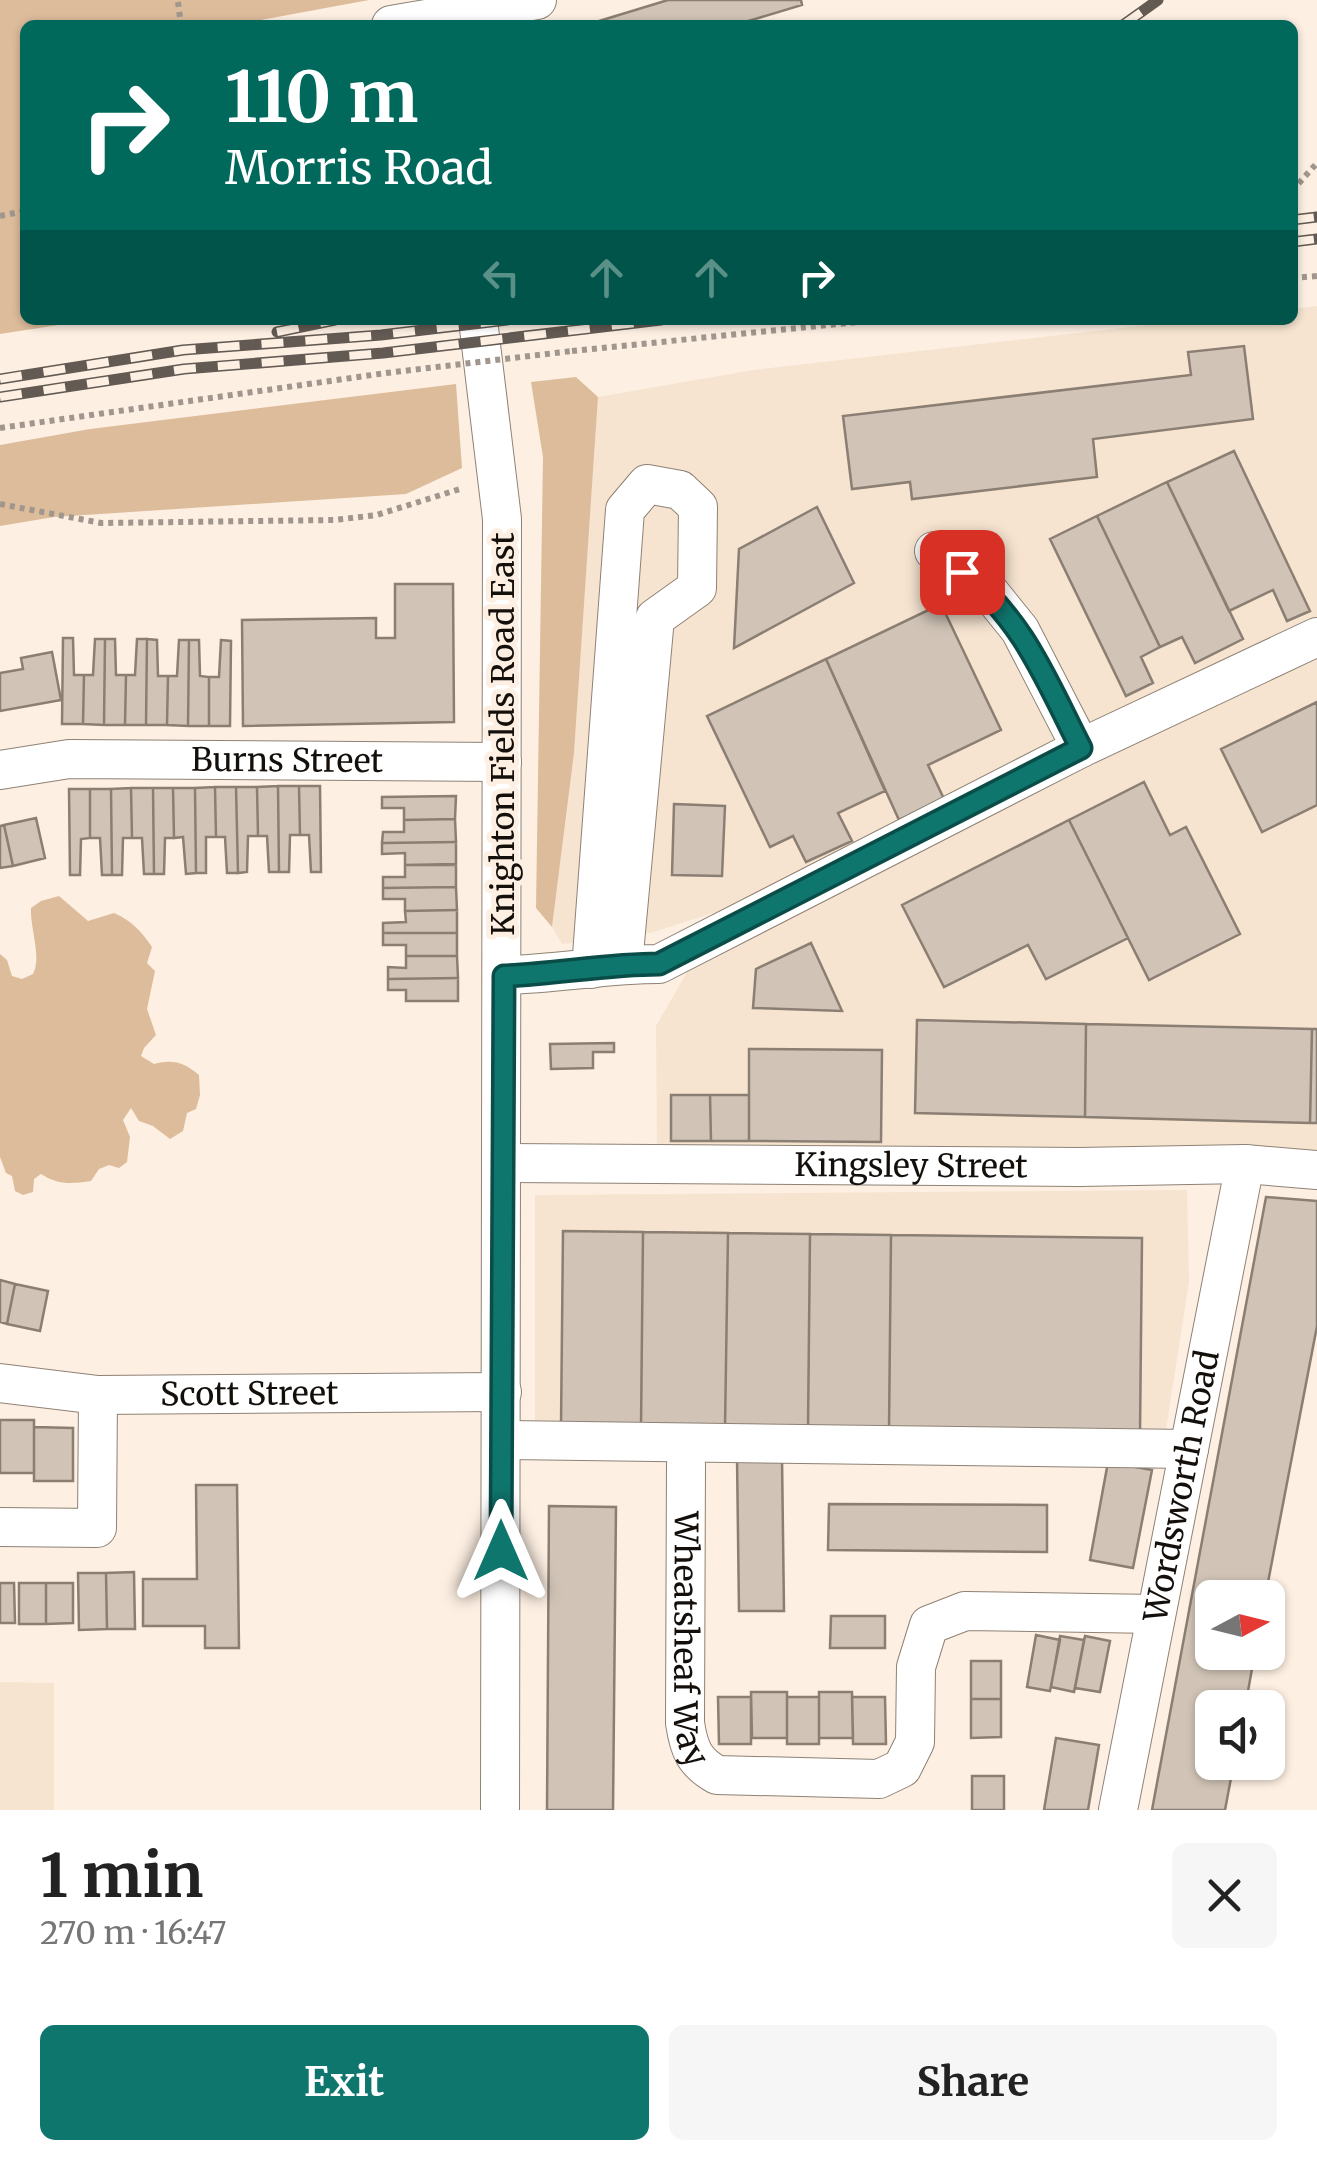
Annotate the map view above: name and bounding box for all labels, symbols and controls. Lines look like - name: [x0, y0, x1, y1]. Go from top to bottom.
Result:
- text: 110 m: [225, 53, 418, 141]
- icon: right: [60, 60, 190, 190]
- text: Morris Road: [225, 140, 493, 196]
- icon: left: [474, 250, 529, 305]
- icon: ahead: [579, 250, 634, 305]
- icon: ahead: [684, 250, 739, 305]
- icon: right: [789, 250, 844, 305]
- pin: [920, 530, 1005, 615]
- street label: Knighton Fields Road East: [483, 532, 523, 936]
- icon: arrive: [935, 545, 990, 600]
- street label: Burns Street: [191, 740, 384, 781]
- street label: Kingsley Street: [794, 1145, 1028, 1187]
- street label: Wordsworth Road: [1135, 1347, 1228, 1626]
- street label: Scott Street: [160, 1373, 339, 1415]
- position arrow: [449, 1499, 553, 1603]
- street label: Wheatsheaf Way: [665, 1510, 717, 1775]
- north arrow: [1195, 1580, 1285, 1670]
- map controls: [1195, 1580, 1285, 1780]
- button: sound: [1195, 1690, 1285, 1780]
- text: 1 min: [40, 1838, 203, 1913]
- button: close: [1172, 1843, 1277, 1948]
- text: 270 m · 16:47: [40, 1913, 227, 1953]
- button: Exit: [40, 2025, 649, 2140]
- button: Share: [669, 2025, 1277, 2140]

